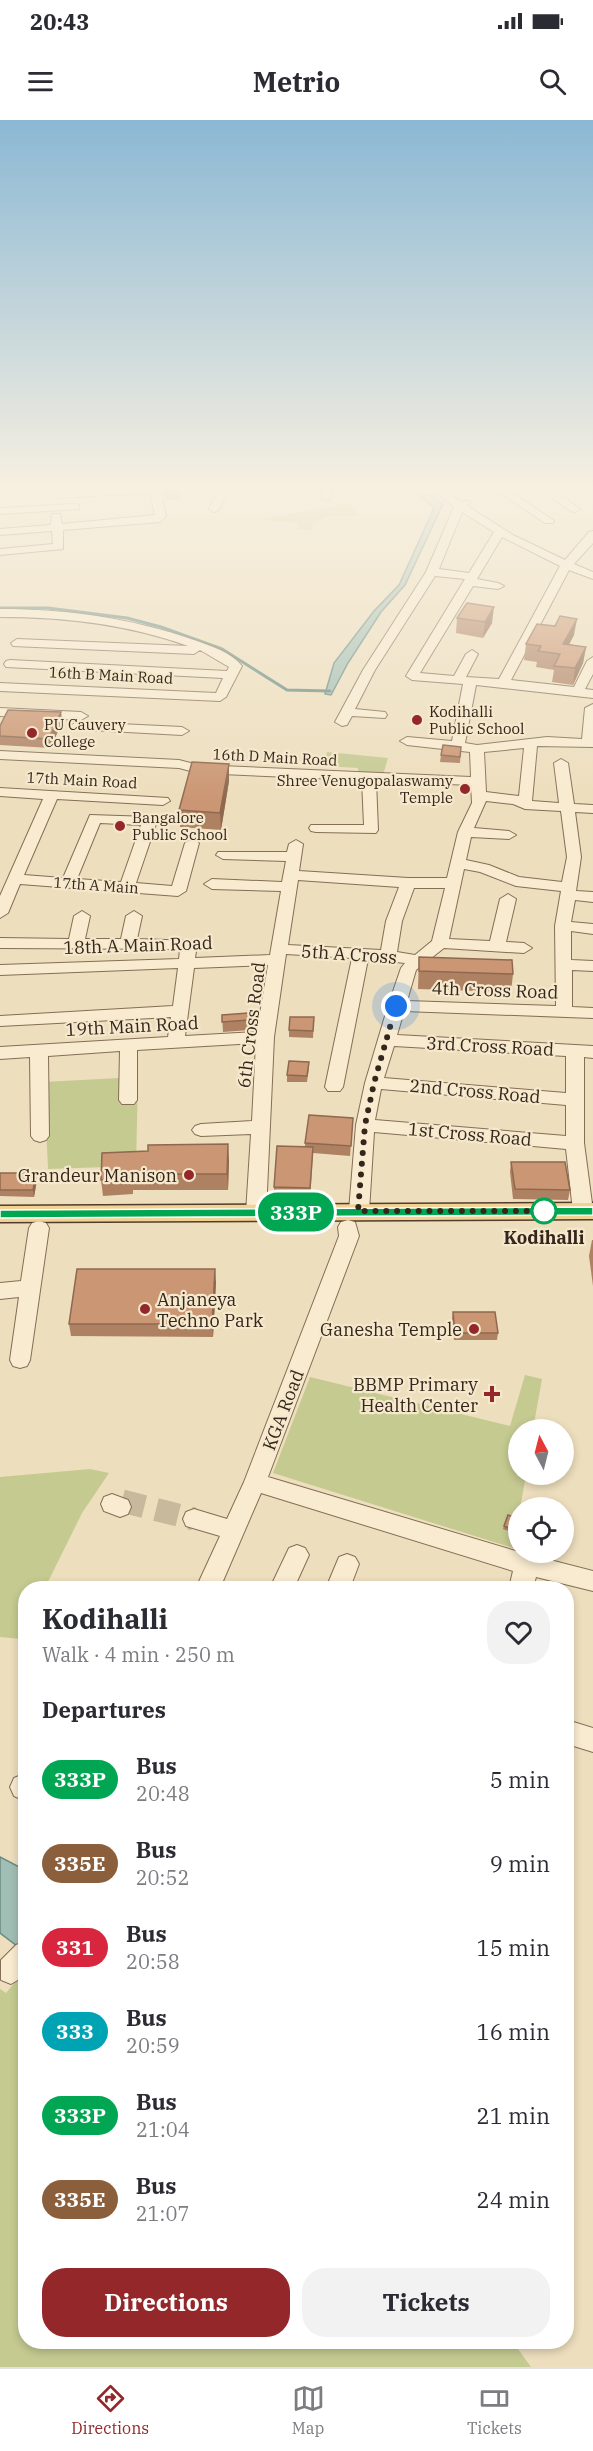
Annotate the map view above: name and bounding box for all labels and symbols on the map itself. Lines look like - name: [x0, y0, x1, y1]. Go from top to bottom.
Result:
- street label: 16th B Main Road: [48, 662, 174, 688]
- place label: Kodihalli Public School: [429, 702, 525, 738]
- marker: Kodihalli Public School: [410, 713, 424, 727]
- place label: PU Cauvery College: [44, 715, 126, 751]
- marker: PU Cauvery College: [25, 726, 39, 740]
- street label: 16th D Main Road: [212, 744, 338, 770]
- street label: 17th Main Road: [26, 768, 138, 792]
- place label: Shree Venugopalaswamy Temple: [277, 771, 453, 807]
- marker: Shree Venugopalaswamy Temple: [458, 782, 472, 796]
- place label: Bangalore Public School: [132, 808, 228, 844]
- marker: Bangalore Public School: [113, 819, 127, 833]
- street label: 17th A Main: [53, 873, 140, 897]
- street label: 18th A Main Road: [63, 931, 213, 959]
- street label: 5th A Cross: [300, 939, 398, 969]
- street label: 6th Cross Road: [232, 961, 270, 1089]
- street label: 4th Cross Road: [431, 976, 559, 1004]
- your location: [381, 991, 411, 1021]
- street label: 19th Main Road: [65, 1011, 199, 1041]
- street label: 3rd Cross Road: [425, 1031, 555, 1061]
- street label: 2nd Cross Road: [408, 1074, 542, 1108]
- street label: 1st Cross Road: [407, 1117, 533, 1151]
- place label: Grandeur Manison: [18, 1164, 177, 1187]
- marker: Grandeur Manison: [182, 1168, 196, 1182]
- line badge: 333P: [254, 1192, 338, 1232]
- marker: Kodihalli: [531, 1198, 557, 1224]
- place label: Kodihalli: [504, 1226, 585, 1249]
- place label: Anjaneya Techno Park: [157, 1288, 264, 1332]
- marker: Anjaneya Techno Park: [138, 1302, 152, 1316]
- place label: Ganesha Temple: [320, 1318, 462, 1341]
- marker: Ganesha Temple: [467, 1322, 481, 1336]
- street label: KGA Road: [257, 1366, 309, 1454]
- place label: BBMP Primary Health Center: [353, 1373, 478, 1417]
- marker: BBMP Primary Health Center: [483, 1385, 501, 1403]
- north arrow: [508, 1419, 574, 1485]

